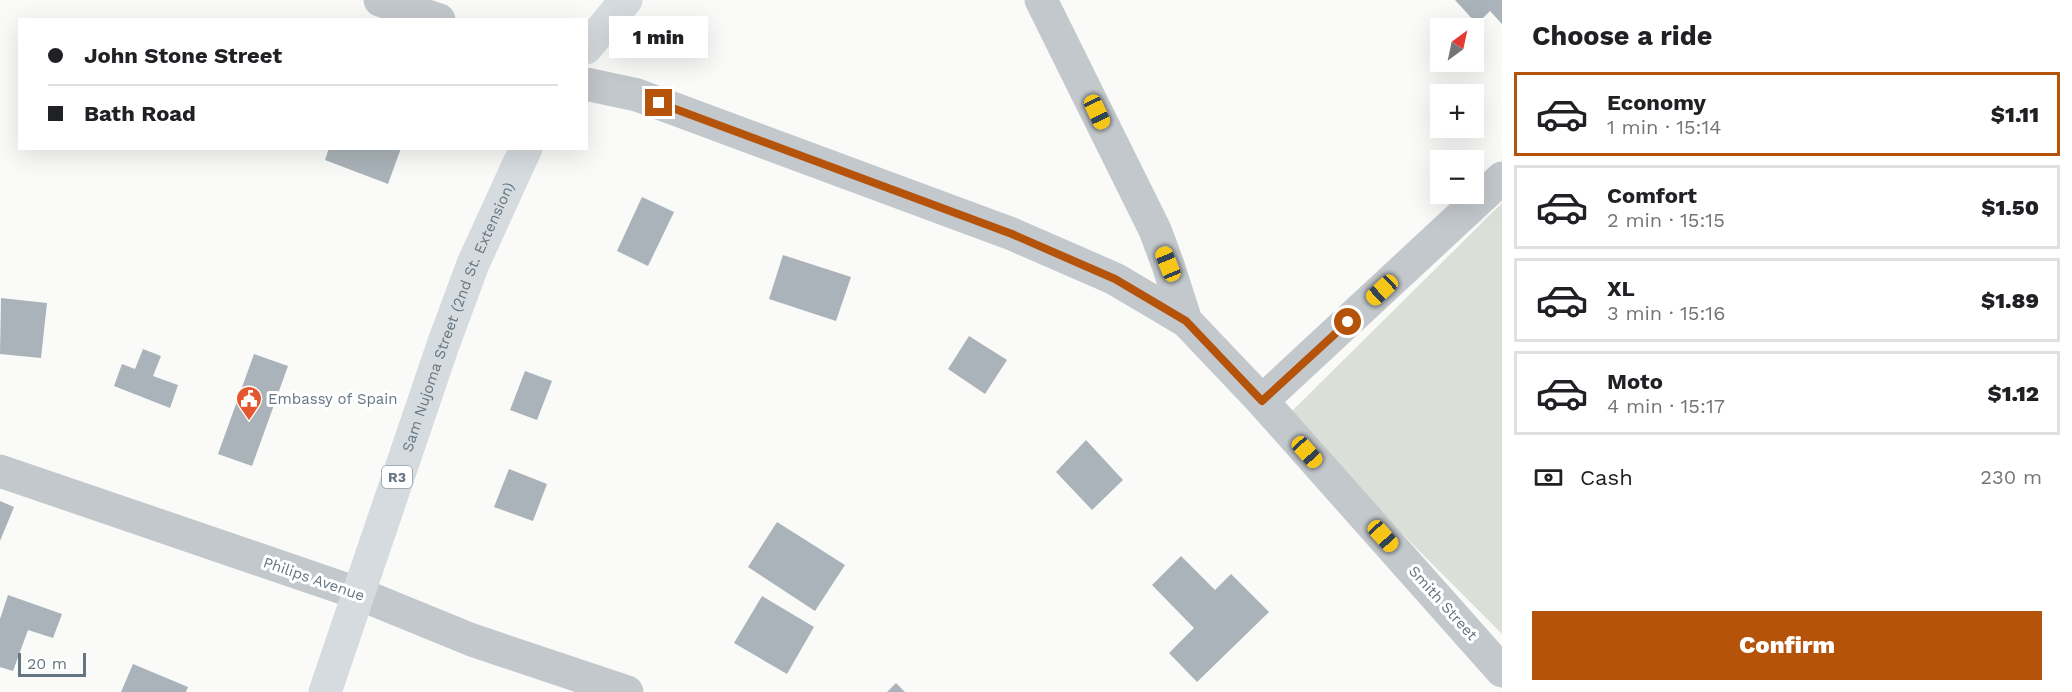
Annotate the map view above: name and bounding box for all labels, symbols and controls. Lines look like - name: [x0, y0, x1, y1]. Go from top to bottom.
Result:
- callout: 1 min: [610, 16, 708, 58]
- north arrow: [1430, 18, 1484, 72]
- map controls: [1430, 18, 1484, 204]
- text: Choose a ride: [1532, 20, 1712, 52]
- text: 1 min: [633, 25, 684, 49]
- text: John Stone Street: [84, 43, 282, 68]
- button: +: [1430, 84, 1484, 138]
- icon: car: [1535, 87, 1589, 141]
- route end: [645, 89, 672, 116]
- text: Economy: [1607, 90, 1706, 115]
- car: [1081, 92, 1113, 132]
- text: Bath Road: [84, 101, 196, 126]
- text: $1.11: [1991, 102, 2039, 127]
- text: 1 min · 15:14: [1607, 115, 1722, 139]
- button: −: [1430, 150, 1484, 204]
- street label: Sam Nujoma Street (2nd St. Extension): [398, 179, 518, 454]
- icon: car: [1535, 180, 1589, 234]
- text: Comfort: [1607, 183, 1697, 208]
- text: $1.50: [1981, 195, 2039, 220]
- text: 2 min · 15:15: [1607, 208, 1725, 232]
- car: [1153, 244, 1183, 284]
- car: [1363, 271, 1401, 309]
- icon: car: [1535, 273, 1589, 327]
- text: XL: [1607, 276, 1635, 301]
- text: $1.89: [1981, 288, 2039, 313]
- text: 3 min · 15:16: [1607, 301, 1725, 325]
- route start: [1334, 308, 1361, 335]
- icon: car: [1535, 366, 1589, 420]
- text: Moto: [1607, 369, 1663, 394]
- text: $1.12: [1987, 381, 2039, 406]
- public building icon: Embassy of Spain: [234, 384, 264, 422]
- place label: Embassy of Spain: [268, 390, 398, 408]
- text: 4 min · 15:17: [1607, 394, 1725, 418]
- car: [1288, 433, 1326, 471]
- icon: cash: [1532, 461, 1565, 494]
- text: Cash: [1580, 465, 1633, 490]
- text: 230 m: [1980, 465, 2042, 489]
- road number: R3: [382, 466, 412, 488]
- car: [1364, 517, 1402, 555]
- street label: Philips Avenue: [261, 553, 367, 605]
- street label: Smith Street: [1405, 562, 1481, 644]
- button: Confirm: [1532, 611, 2042, 680]
- scale bar: [18, 650, 86, 678]
- text: 20 m: [27, 654, 67, 673]

